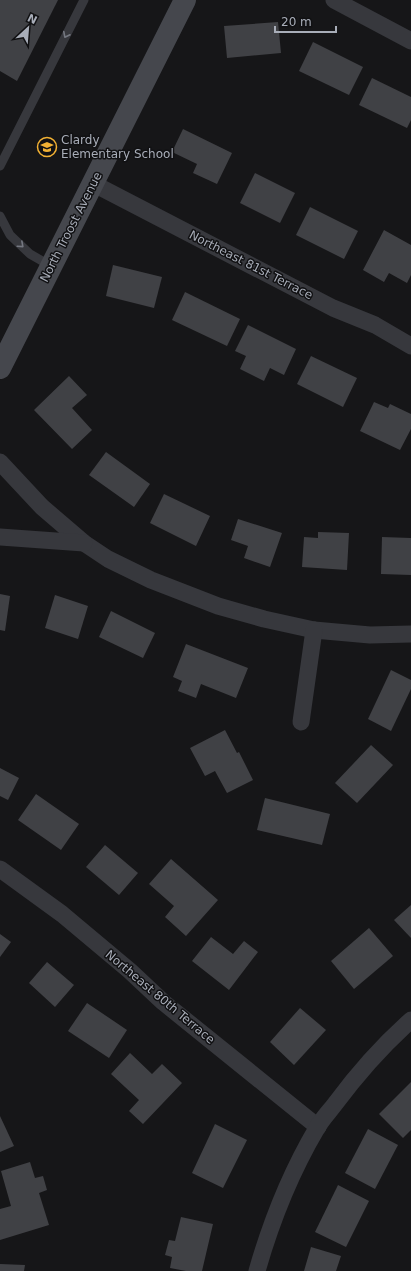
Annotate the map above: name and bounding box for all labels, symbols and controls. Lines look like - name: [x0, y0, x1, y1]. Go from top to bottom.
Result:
- north arrow: [8, 8, 48, 48]
- scale bar: [275, 8, 336, 34]
- text: N: [25, 12, 39, 27]
- text: 20 m: [281, 15, 312, 29]
- one-way arrow: [63, 31, 71, 38]
- place label: Clardy Elementary School: [61, 133, 174, 161]
- school or university icon: Clardy Elementary School: [36, 136, 58, 158]
- street label: North Troost Avenue: [37, 170, 105, 284]
- street label: Northeast 81st Terrace: [187, 228, 315, 302]
- one-way arrow: [16, 240, 24, 248]
- street label: Northeast 80th Terrace: [103, 947, 217, 1047]

